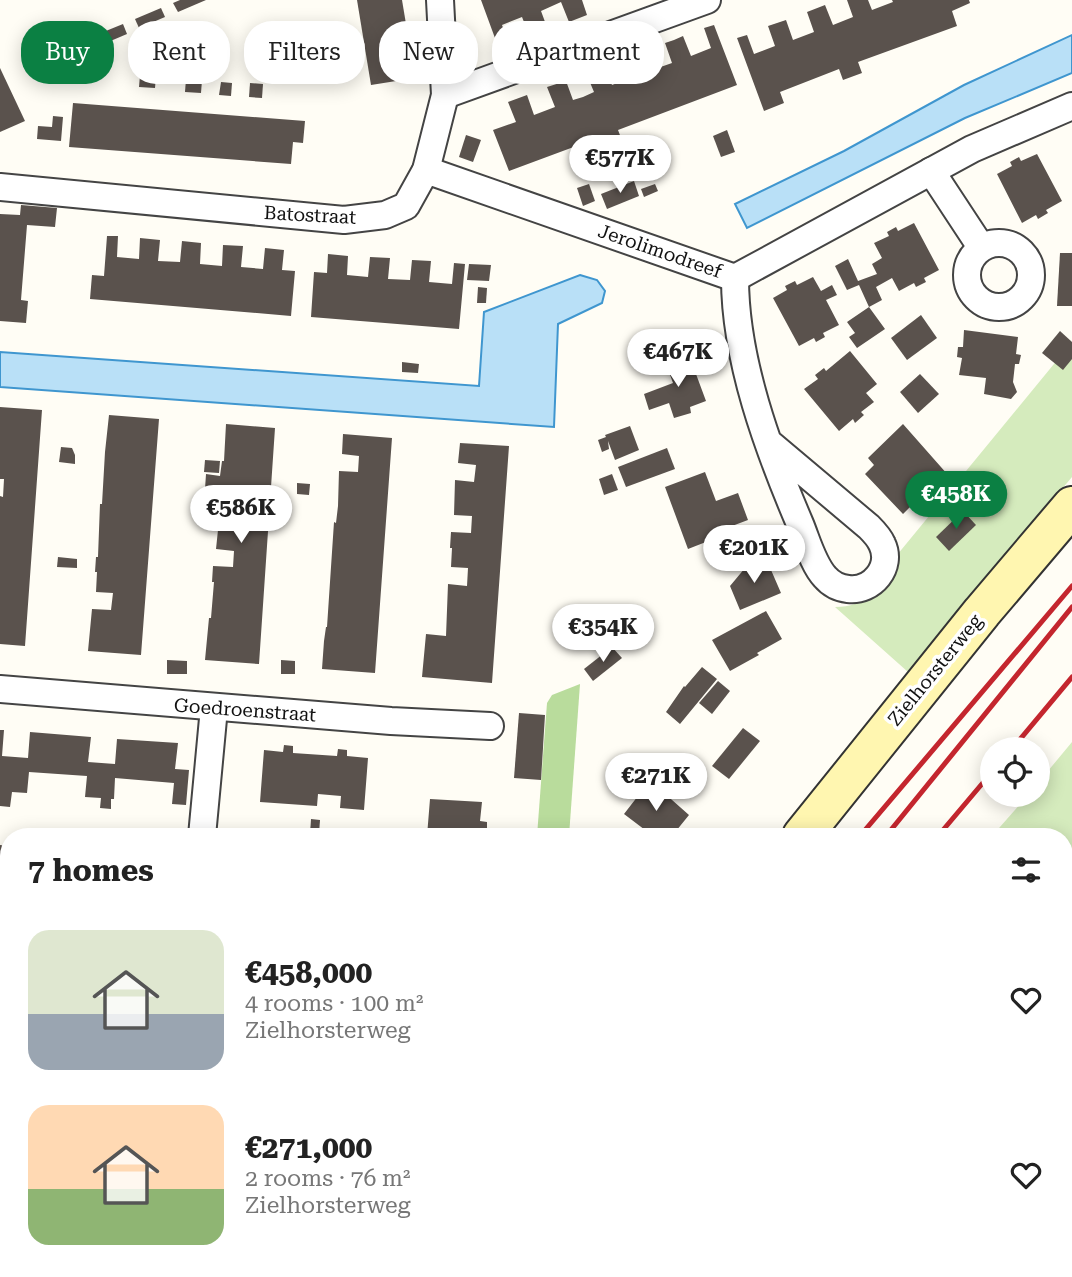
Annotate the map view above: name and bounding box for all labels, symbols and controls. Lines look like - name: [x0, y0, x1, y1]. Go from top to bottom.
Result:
- chip: Buy: [21, 21, 114, 84]
- chip: Rent: [128, 21, 230, 84]
- chip: Filters: [244, 21, 365, 84]
- chip: New: [379, 21, 478, 84]
- chip: Apartment: [492, 21, 664, 84]
- pin: €577K: [571, 136, 669, 195]
- text: €577K: [585, 144, 655, 171]
- street label: Batostraat: [263, 201, 357, 229]
- street label: Jerolimodreef: [595, 219, 725, 283]
- pin: €467K: [629, 330, 727, 389]
- text: €467K: [643, 338, 713, 365]
- pin: €458K: [907, 472, 1005, 531]
- text: €458K: [921, 480, 991, 507]
- pin: €586K: [192, 486, 290, 545]
- text: €586K: [206, 494, 276, 521]
- pin: €201K: [705, 526, 803, 585]
- text: €201K: [719, 534, 789, 561]
- pin: €354K: [554, 604, 652, 664]
- street label: Zielhorsterweg: [883, 609, 987, 730]
- text: €354K: [568, 613, 638, 640]
- street label: Goedroenstraat: [173, 694, 317, 726]
- map controls: [980, 737, 1050, 807]
- button: locate: [980, 737, 1050, 807]
- pin: €271K: [607, 754, 705, 813]
- text: €271K: [621, 762, 691, 789]
- icon: filters: [1007, 851, 1045, 889]
- text: 7 homes: [28, 853, 154, 888]
- text: €458,000: [245, 955, 372, 990]
- icon: home: [84, 958, 168, 1042]
- icon: heart: [1007, 981, 1045, 1019]
- text: 4 rooms · 100 m²: [245, 990, 423, 1017]
- text: Zielhorsterweg: [245, 1017, 411, 1044]
- text: €271,000: [245, 1130, 372, 1165]
- icon: home: [84, 1133, 168, 1217]
- icon: heart: [1007, 1156, 1045, 1194]
- text: 2 rooms · 76 m²: [245, 1165, 411, 1192]
- text: Zielhorsterweg: [245, 1192, 411, 1219]

